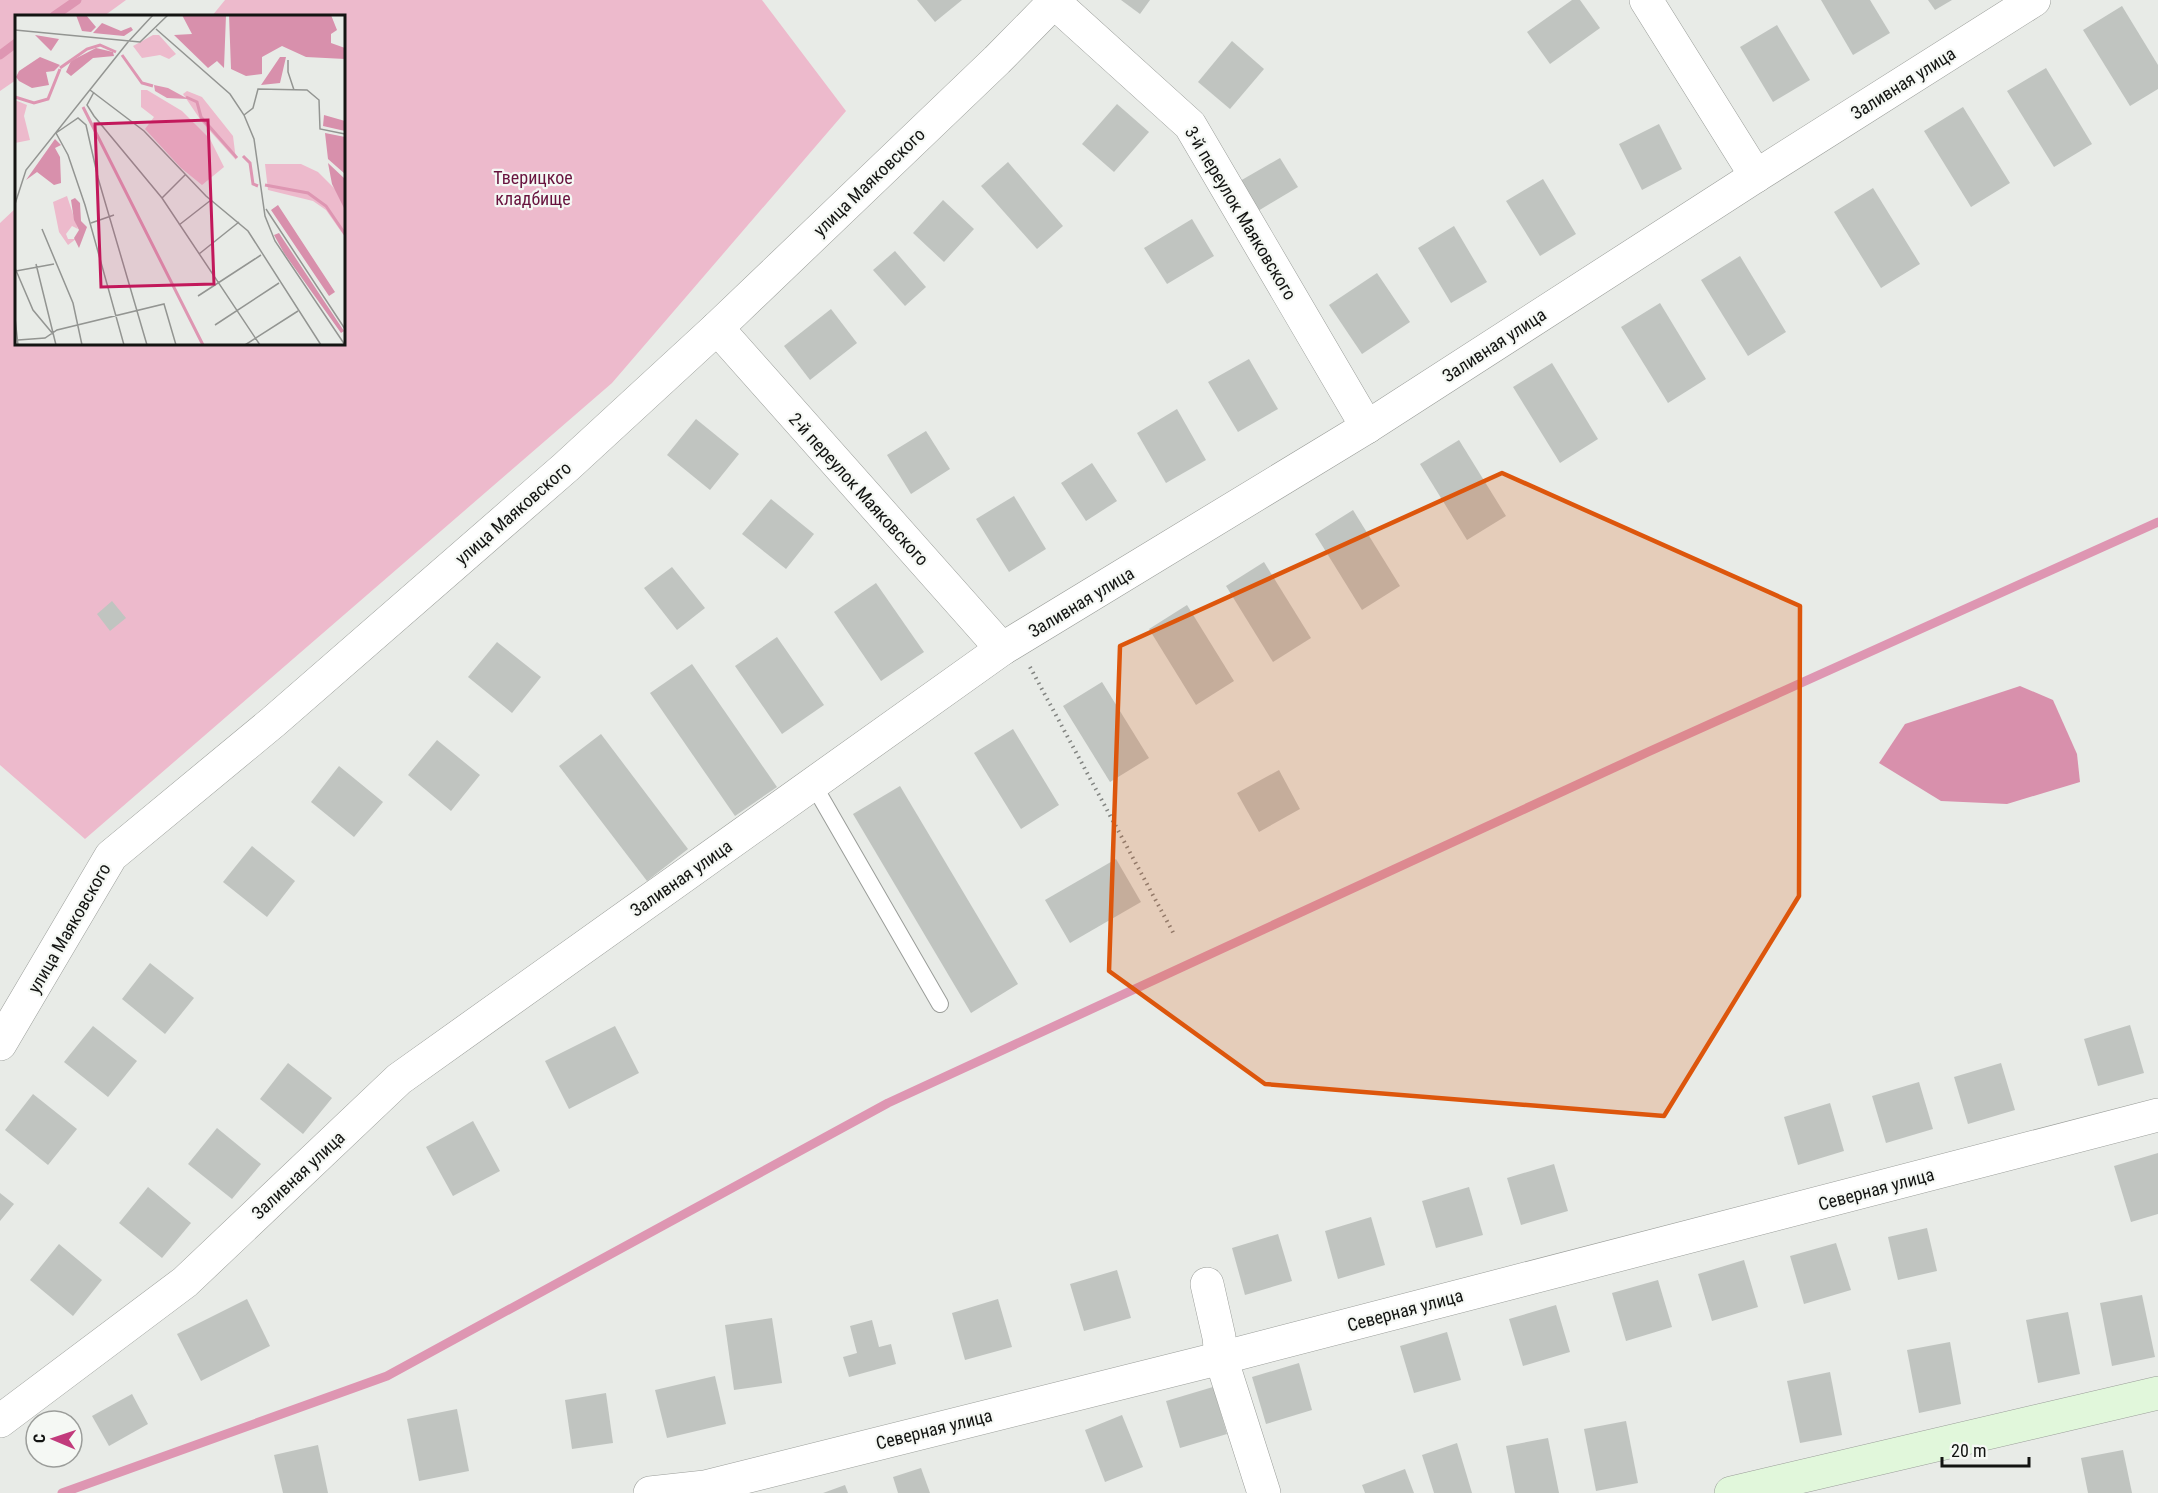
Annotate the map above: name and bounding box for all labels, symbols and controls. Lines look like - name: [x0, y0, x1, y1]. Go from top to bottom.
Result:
- inset map: [15, 15, 345, 345]
- street label: Заливная улица: [1847, 42, 1959, 124]
- street label: 3-й переулок Маяковского: [1181, 123, 1301, 303]
- street label: улица Маяковского: [809, 124, 929, 240]
- park label: Тверицкое кладбище: [493, 167, 573, 209]
- street label: Заливная улица: [1438, 304, 1550, 386]
- street label: 2-й переулок Маяковского: [785, 408, 933, 570]
- street label: улица Маяковского: [451, 457, 575, 569]
- street label: Заливная улица: [1024, 562, 1138, 642]
- street label: Заливная улица: [626, 835, 736, 921]
- street label: улица Маяковского: [23, 859, 115, 997]
- street label: Заливная улица: [247, 1127, 349, 1223]
- street label: Северная улица: [1816, 1163, 1936, 1215]
- street label: Северная улица: [1345, 1284, 1465, 1336]
- street label: Северная улица: [874, 1404, 994, 1454]
- north arrow: [24, 1409, 84, 1469]
- scale bar: [1942, 1430, 2029, 1468]
- text: С: [30, 1434, 49, 1443]
- text: 20 m: [1951, 1440, 1986, 1461]

